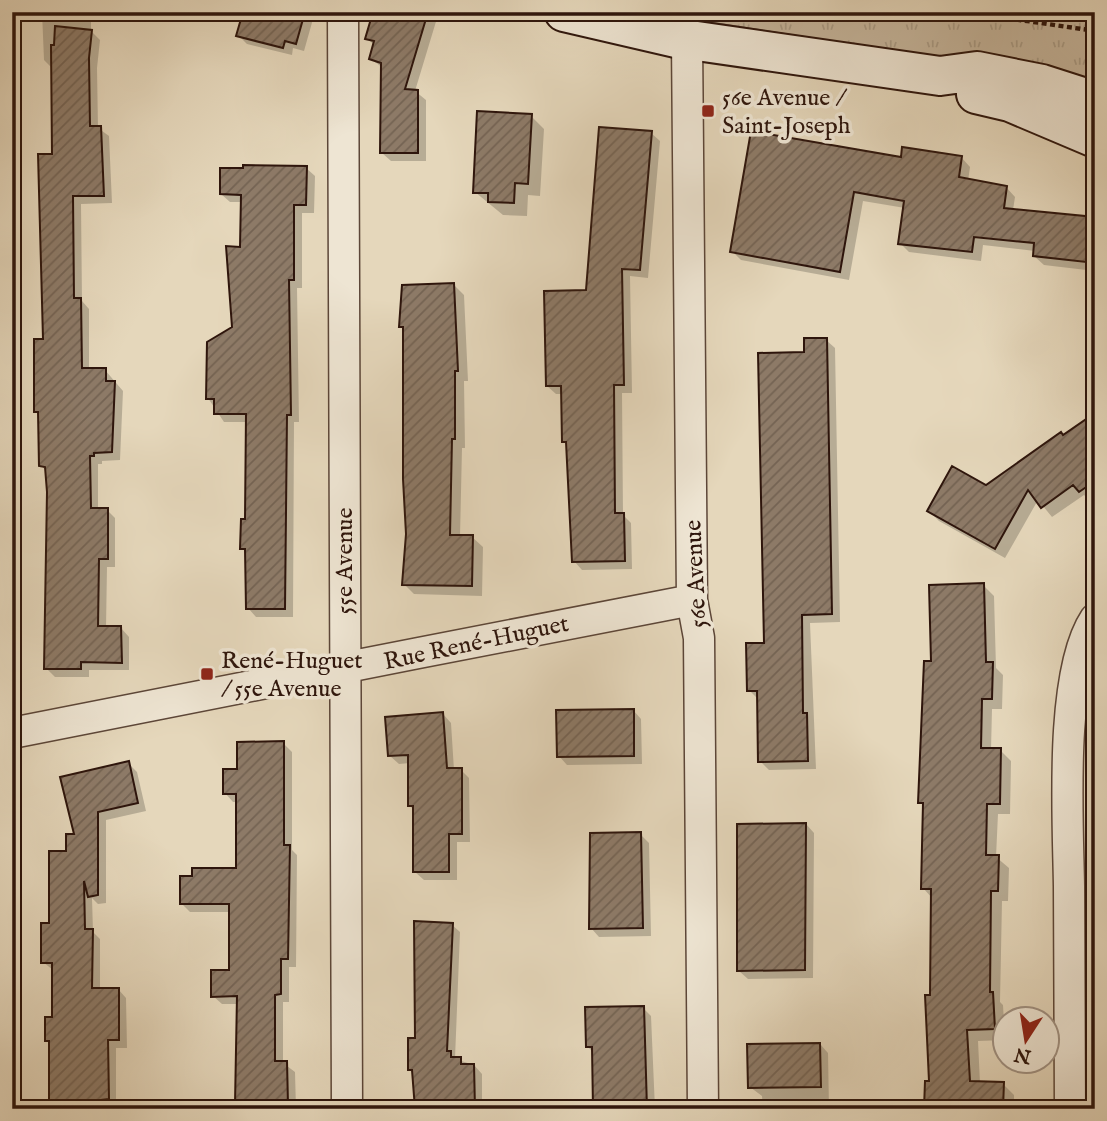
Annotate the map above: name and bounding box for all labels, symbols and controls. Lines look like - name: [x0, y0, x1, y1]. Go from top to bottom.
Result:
- place label: 56e Avenue / Saint-Joseph: [722, 83, 851, 142]
- marker: 56e Avenue / Saint-Joseph: [700, 103, 716, 119]
- street label: 55e Avenue: [330, 508, 361, 614]
- street label: 56e Avenue: [678, 519, 715, 629]
- street label: Rue René-Huguet: [381, 609, 572, 678]
- place label: René-Huguet / 55e Avenue: [221, 646, 363, 705]
- marker: René-Huguet / 55e Avenue: [199, 666, 215, 682]
- north arrow: [992, 1006, 1062, 1076]
- text: N: [1012, 1041, 1034, 1068]

